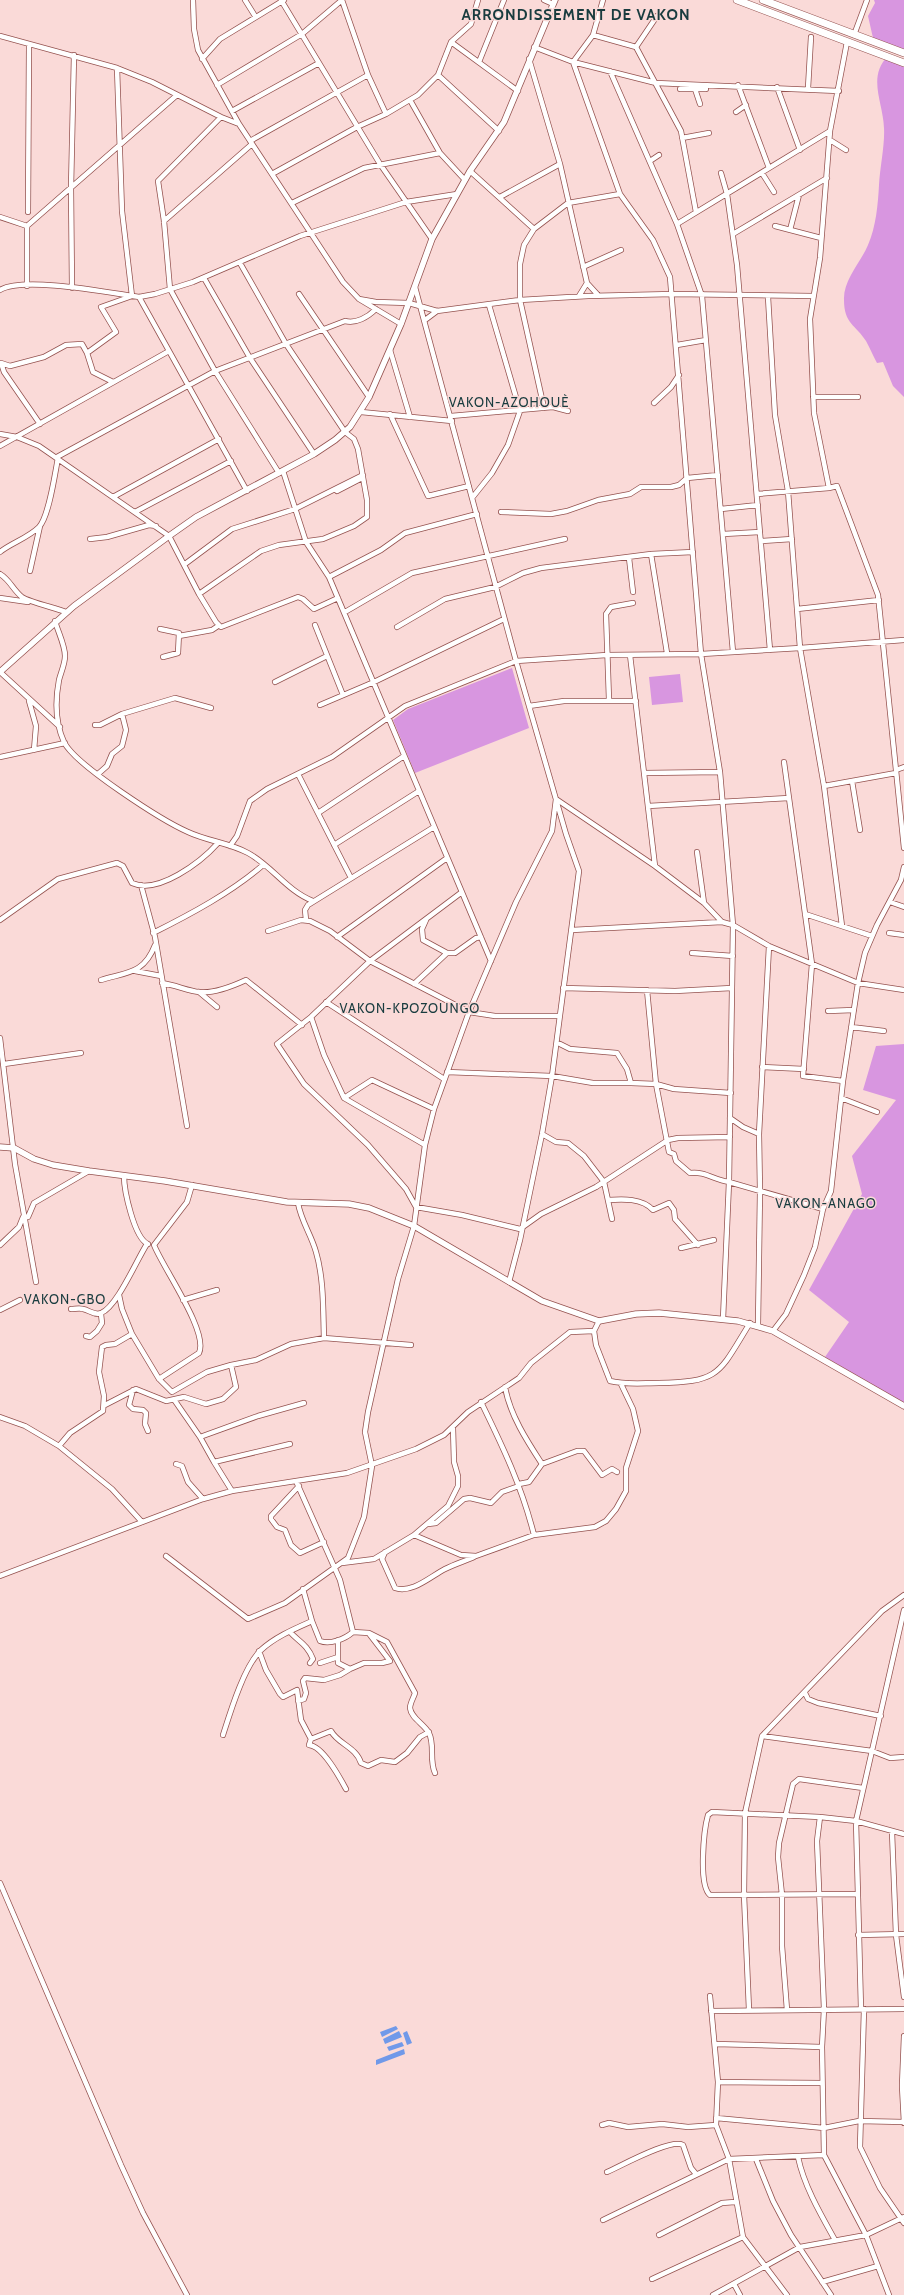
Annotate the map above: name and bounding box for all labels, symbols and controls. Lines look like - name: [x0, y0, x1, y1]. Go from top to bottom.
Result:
- district label: ARRONDISSEMENT DE VAKON: [461, 6, 691, 24]
- district label: VAKON-AZOHOUÈ: [449, 393, 569, 410]
- district label: VAKON-KPOZOUNGO: [340, 1000, 480, 1016]
- district label: VAKON-ANAGO: [775, 1195, 877, 1211]
- district label: VAKON-GBO: [24, 1291, 106, 1307]

